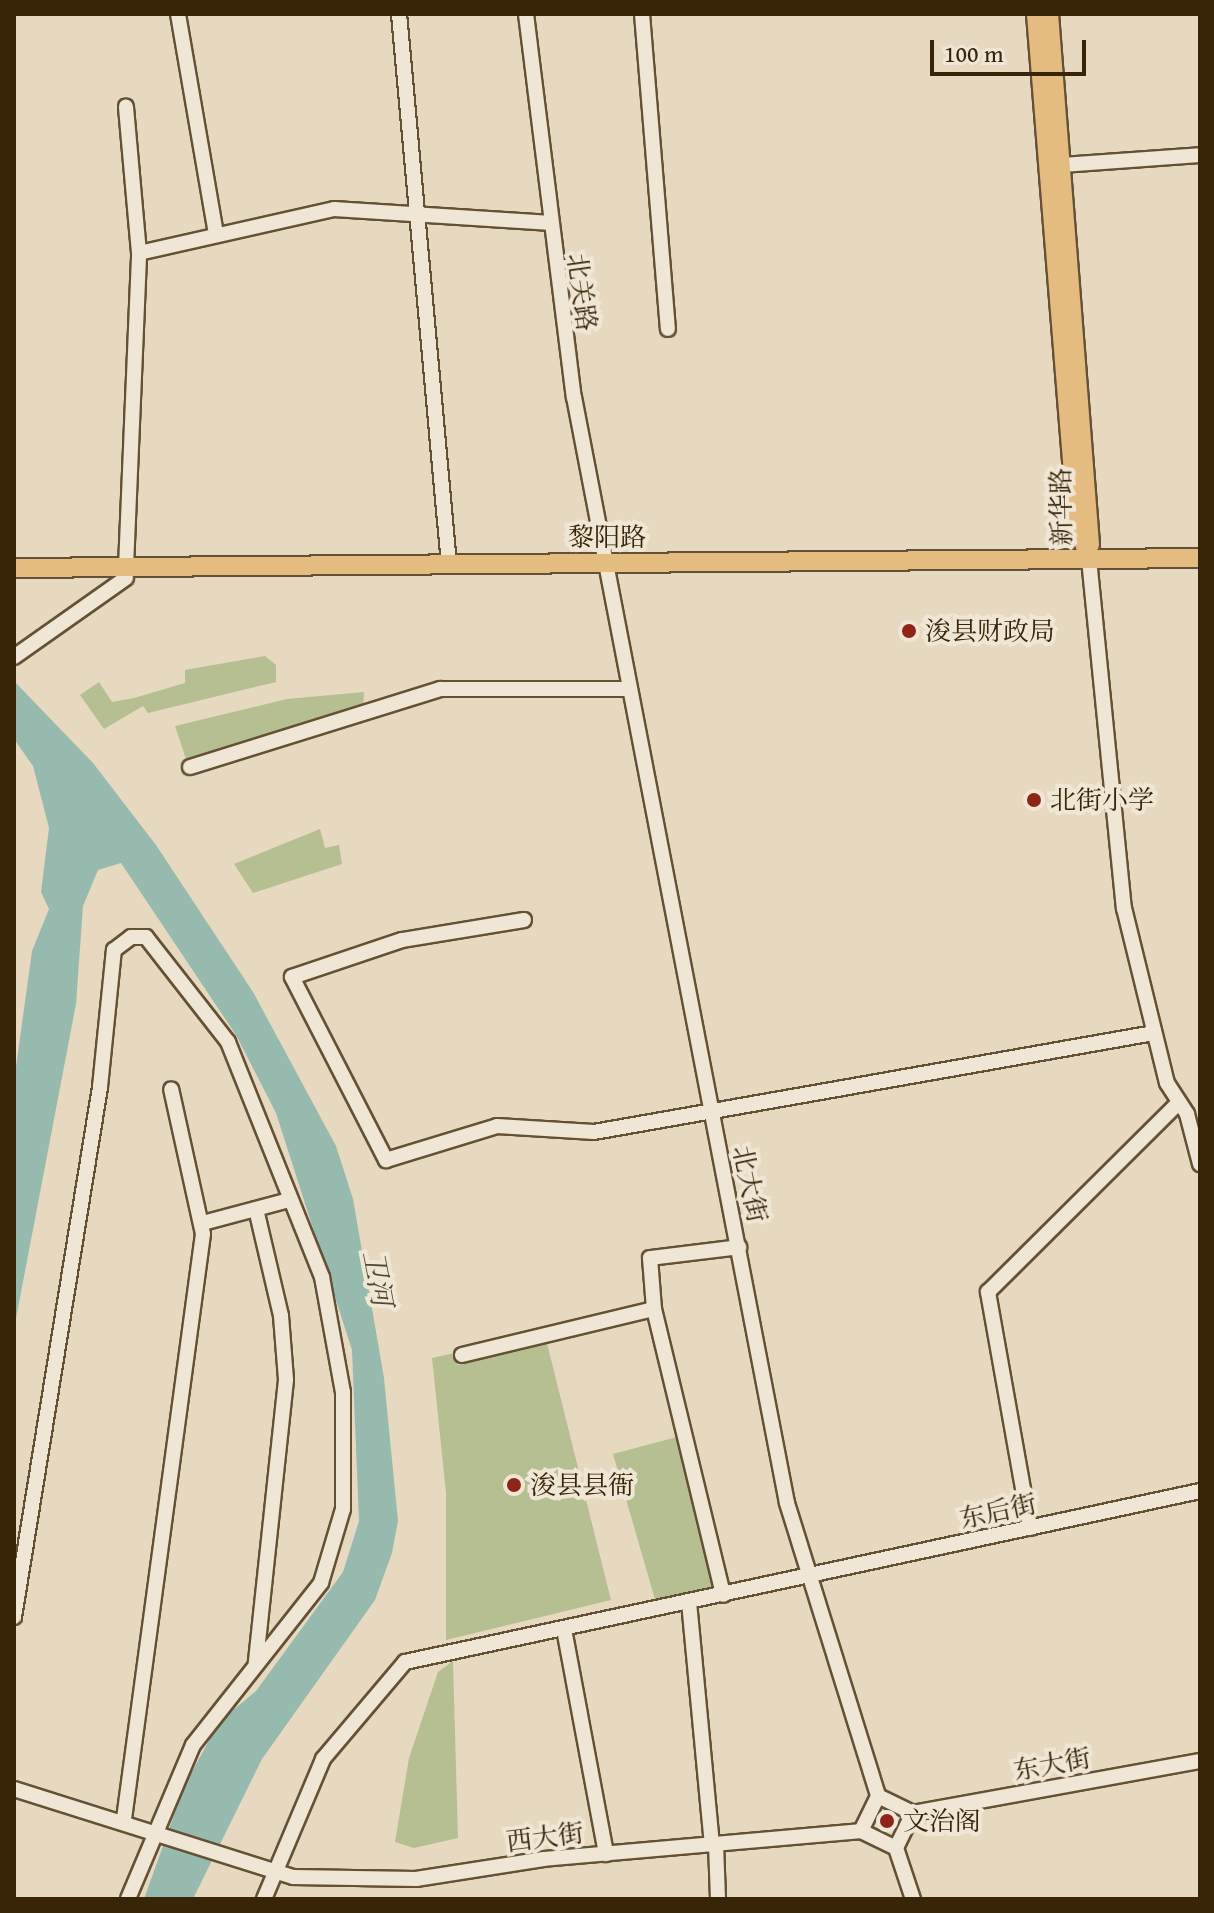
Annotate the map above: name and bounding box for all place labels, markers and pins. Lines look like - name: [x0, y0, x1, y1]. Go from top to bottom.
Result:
- place label: 浚县财政局: [925, 615, 1055, 647]
- marker: 浚县财政局: [900, 622, 918, 640]
- place label: 北街小学: [1050, 784, 1154, 816]
- marker: 北街小学: [1025, 791, 1043, 809]
- place label: 浚县县衙: [530, 1469, 634, 1501]
- marker: 浚县县衙: [505, 1476, 523, 1494]
- place label: 文治阁: [903, 1805, 981, 1837]
- marker: 文治阁: [878, 1812, 896, 1830]

